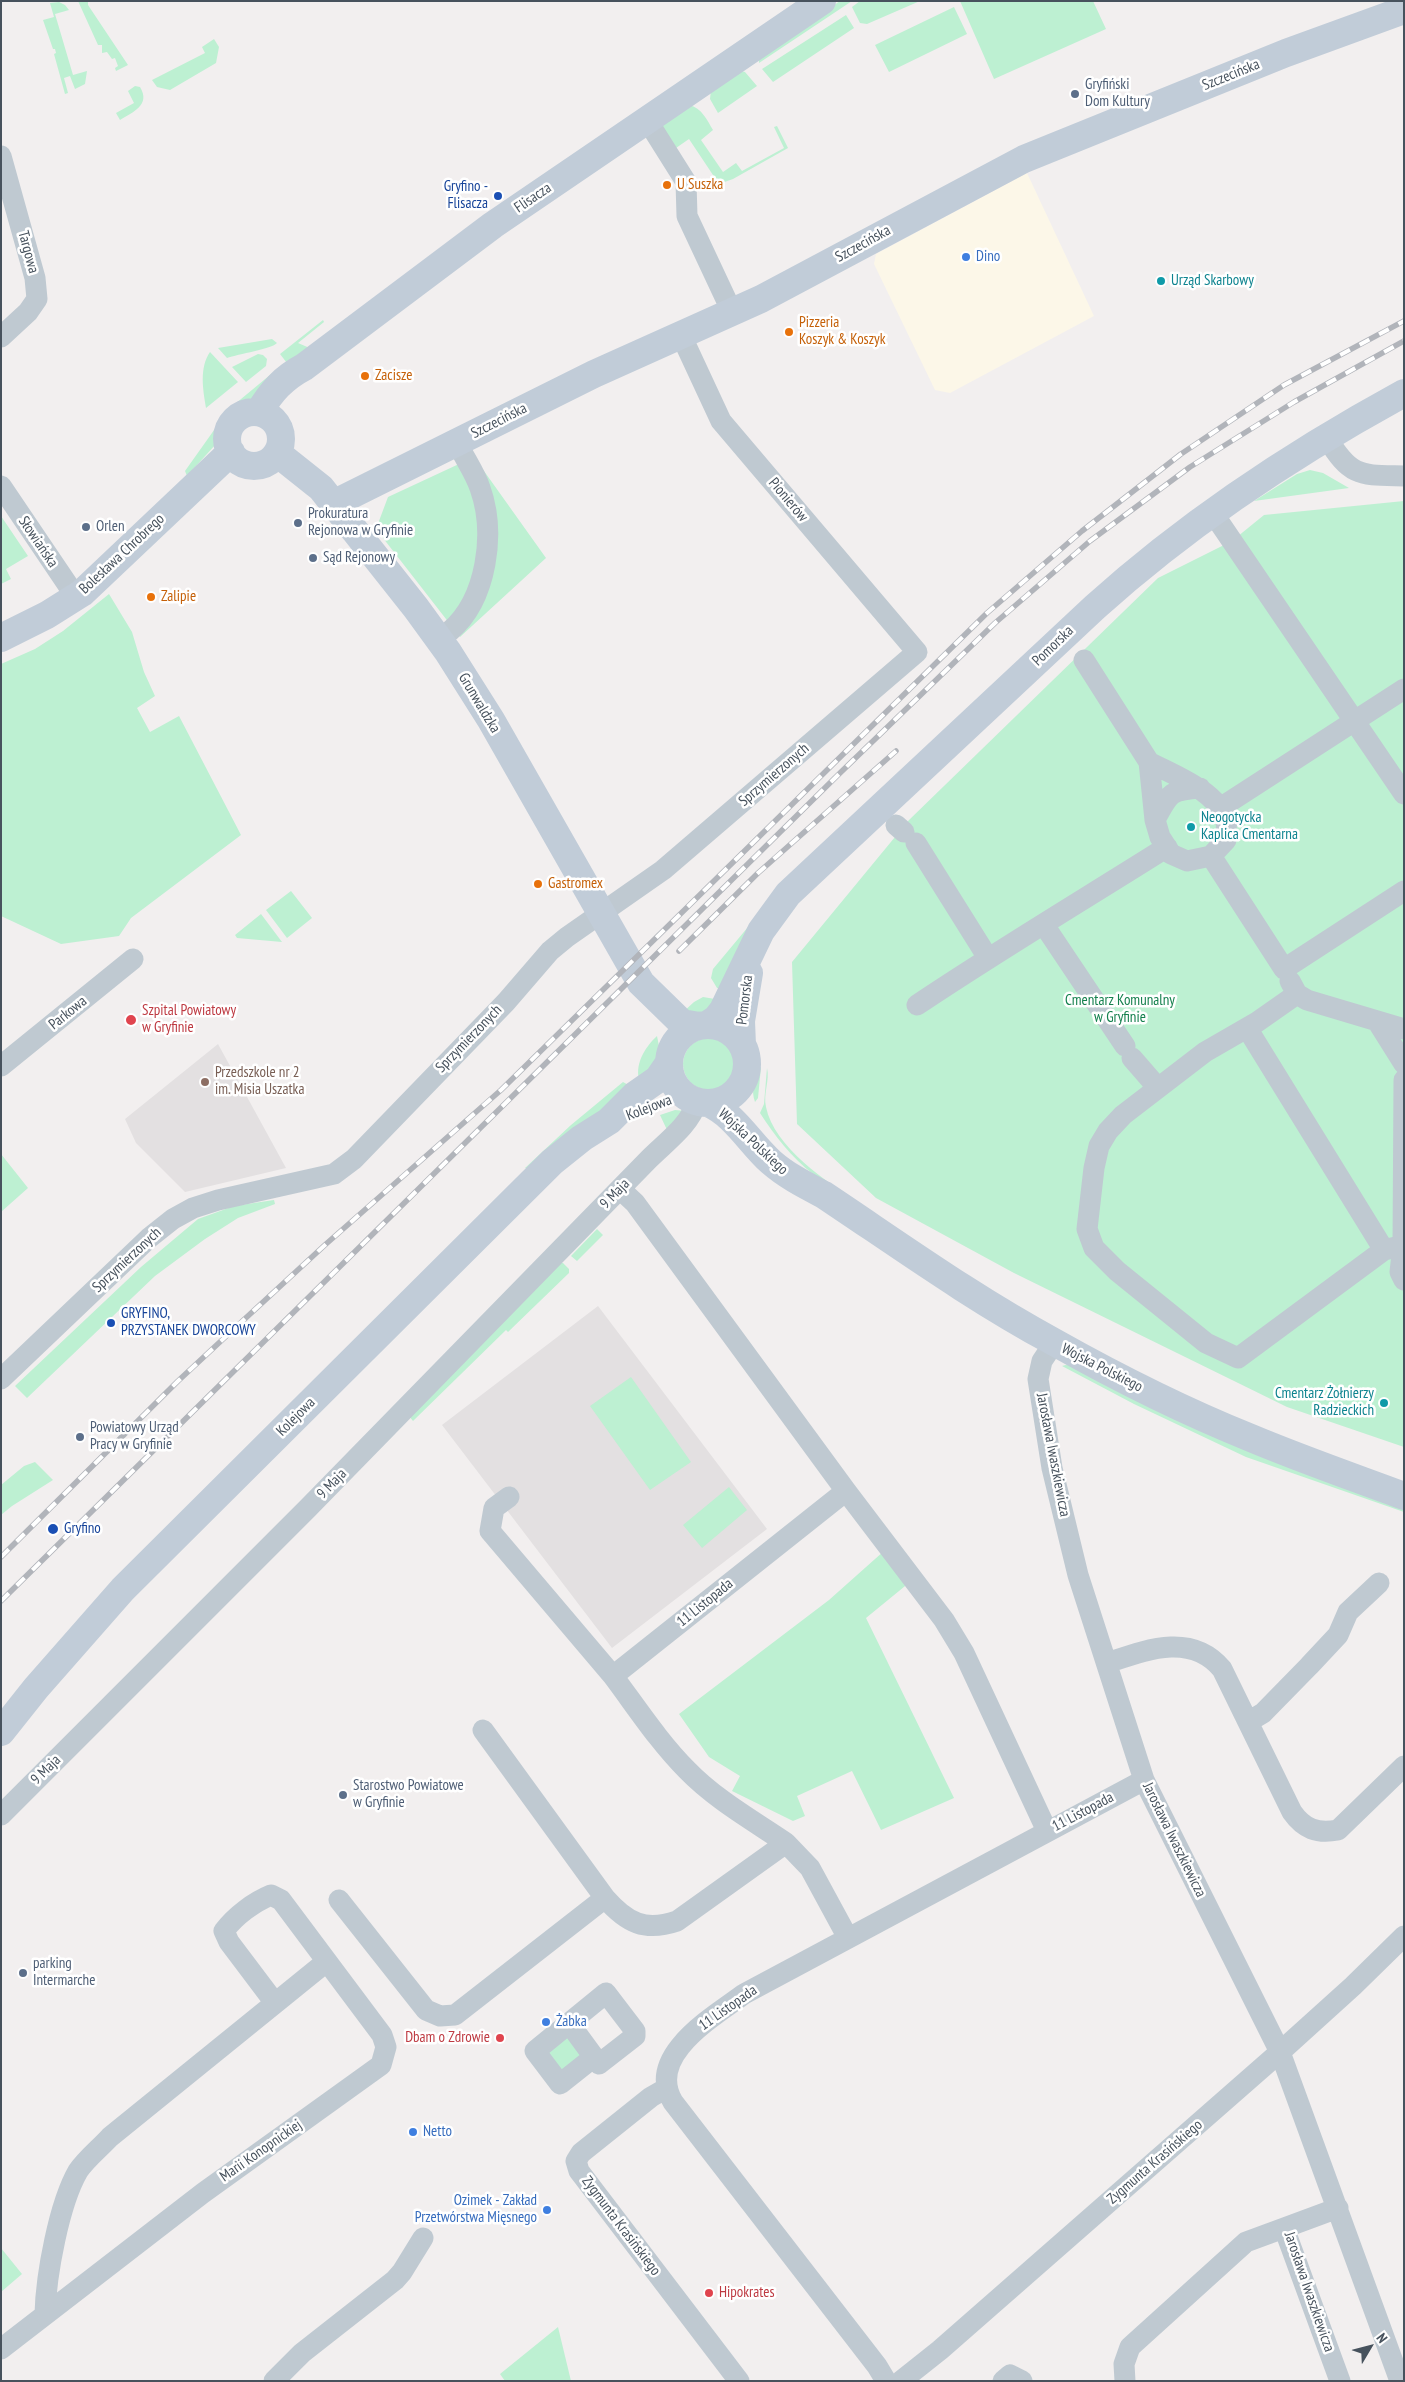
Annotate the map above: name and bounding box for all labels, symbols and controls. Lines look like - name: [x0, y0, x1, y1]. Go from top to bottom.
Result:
- street label: Szczecińska: [1200, 55, 1262, 95]
- place label: Gryfiński Dom Kultury: [1085, 76, 1150, 111]
- marker: Gryfiński Dom Kultury: [1069, 88, 1081, 100]
- place label: U Suszka: [677, 176, 723, 194]
- place label: Gryfino - Flisacza: [444, 178, 488, 213]
- street label: Flisacza: [511, 179, 555, 217]
- marker: U Suszka: [661, 179, 673, 191]
- marker: Gryfino - Flisacza: [492, 190, 504, 202]
- street label: Szczecińska: [832, 222, 894, 266]
- street label: Targowa: [14, 229, 42, 275]
- place label: Dino: [976, 248, 1000, 266]
- marker: Dino: [960, 251, 972, 263]
- place label: Urząd Skarbowy: [1171, 272, 1254, 290]
- marker: Urząd Skarbowy: [1155, 275, 1167, 287]
- place label: Pizzeria Koszyk & Koszyk: [799, 314, 885, 349]
- marker: Pizzeria Koszyk & Koszyk: [783, 326, 795, 338]
- place label: Zacisze: [375, 367, 412, 385]
- marker: Zacisze: [359, 370, 371, 382]
- street label: Szczecińska: [468, 399, 530, 443]
- street label: Pionierów: [764, 474, 812, 526]
- place label: Prokuratura Rejonowa w Gryfinie: [308, 505, 413, 540]
- street label: Bolesława Chrobrego: [76, 510, 168, 598]
- street label: Słowiańska: [14, 513, 62, 571]
- marker: Prokuratura Rejonowa w Gryfinie: [292, 517, 304, 529]
- place label: Orlen: [96, 518, 125, 536]
- marker: Orlen: [80, 521, 92, 533]
- place label: Sąd Rejonowy: [323, 549, 395, 567]
- marker: Sąd Rejonowy: [307, 552, 319, 564]
- place label: Zalipie: [161, 588, 196, 606]
- marker: Zalipie: [145, 591, 157, 603]
- street label: Pomorska: [1029, 622, 1077, 670]
- street label: Grunwaldzka: [454, 670, 504, 736]
- street label: Sprzymierzonych: [735, 740, 813, 810]
- place label: Neogotycka Kaplica Cmentarna: [1201, 809, 1298, 844]
- marker: Neogotycka Kaplica Cmentarna: [1185, 821, 1197, 833]
- place label: Gastromex: [548, 875, 603, 893]
- marker: Gastromex: [532, 878, 544, 890]
- street label: Pomorska: [733, 974, 757, 1026]
- street label: Parkowa: [45, 992, 91, 1034]
- park label: Cmentarz Komunalny w Gryfinie: [1065, 992, 1175, 1027]
- street label: Sprzymierzonych: [432, 1001, 506, 1077]
- place label: Szpital Powiatowy w Gryfinie: [142, 1002, 236, 1037]
- marker: Szpital Powiatowy w Gryfinie: [124, 1013, 138, 1027]
- place label: Przedszkole nr 2 im. Misia Uszatka: [215, 1064, 304, 1099]
- marker: Przedszkole nr 2 im. Misia Uszatka: [199, 1076, 211, 1088]
- street label: Kolejowa: [624, 1091, 674, 1125]
- street label: Wojska Polskiego: [714, 1105, 792, 1179]
- street label: 9 Maja: [596, 1175, 634, 1213]
- street label: Sprzymierzonych: [89, 1224, 165, 1296]
- place label: GRYFINO, PRZYSTANEK DWORCOWY: [121, 1305, 256, 1340]
- marker: GRYFINO, PRZYSTANEK DWORCOWY: [105, 1317, 117, 1329]
- street label: Wojska Polskiego: [1058, 1340, 1146, 1396]
- place label: Cmentarz Żołnierzy Radzieckich: [1275, 1385, 1374, 1420]
- street label: Jarosława Iwaszkiewicza: [1032, 1392, 1074, 1518]
- street label: Kolejowa: [273, 1394, 319, 1440]
- marker: Cmentarz Żołnierzy Radzieckich: [1378, 1397, 1390, 1409]
- place label: Powiatowy Urząd Pracy w Gryfinie: [90, 1419, 179, 1454]
- marker: Powiatowy Urząd Pracy w Gryfinie: [74, 1431, 86, 1443]
- street label: 9 Maja: [313, 1465, 351, 1503]
- place label: Gryfino: [64, 1520, 101, 1538]
- marker: Gryfino: [46, 1522, 60, 1536]
- street label: 11 Listopada: [673, 1575, 737, 1631]
- street label: 9 Maja: [27, 1751, 65, 1789]
- place label: Starostwo Powiatowe w Gryfinie: [353, 1777, 464, 1812]
- street label: Jarosława Iwaszkiewicza: [1138, 1780, 1210, 1900]
- street label: 11 Listopada: [1049, 1788, 1117, 1836]
- marker: Starostwo Powiatowe w Gryfinie: [337, 1789, 349, 1801]
- place label: parking Intermarche: [33, 1955, 95, 1990]
- marker: parking Intermarche: [17, 1967, 29, 1979]
- street label: 11 Listopada: [696, 1981, 760, 2035]
- place label: Żabka: [556, 2013, 587, 2031]
- marker: Żabka: [540, 2016, 552, 2028]
- place label: Dbam o Zdrowie: [405, 2029, 490, 2047]
- marker: Dbam o Zdrowie: [494, 2032, 506, 2044]
- street label: Marii Konopnickiej: [217, 2116, 305, 2186]
- street label: Zygmunta Krasińskiego: [1104, 2116, 1206, 2208]
- place label: Netto: [423, 2123, 452, 2141]
- marker: Netto: [407, 2126, 419, 2138]
- street label: Zygmunta Krasińskiego: [578, 2173, 664, 2279]
- place label: Ozimek - Zakład Przetwórstwa Mięsnego: [415, 2192, 537, 2227]
- marker: Ozimek - Zakład Przetwórstwa Mięsnego: [541, 2204, 553, 2216]
- street label: Jarosława Iwaszkiewicza: [1280, 2230, 1338, 2354]
- place label: Hipokrates: [719, 2284, 774, 2302]
- marker: Hipokrates: [703, 2287, 715, 2299]
- north arrow: [1345, 2322, 1395, 2372]
- text: N: [1373, 2330, 1391, 2346]

